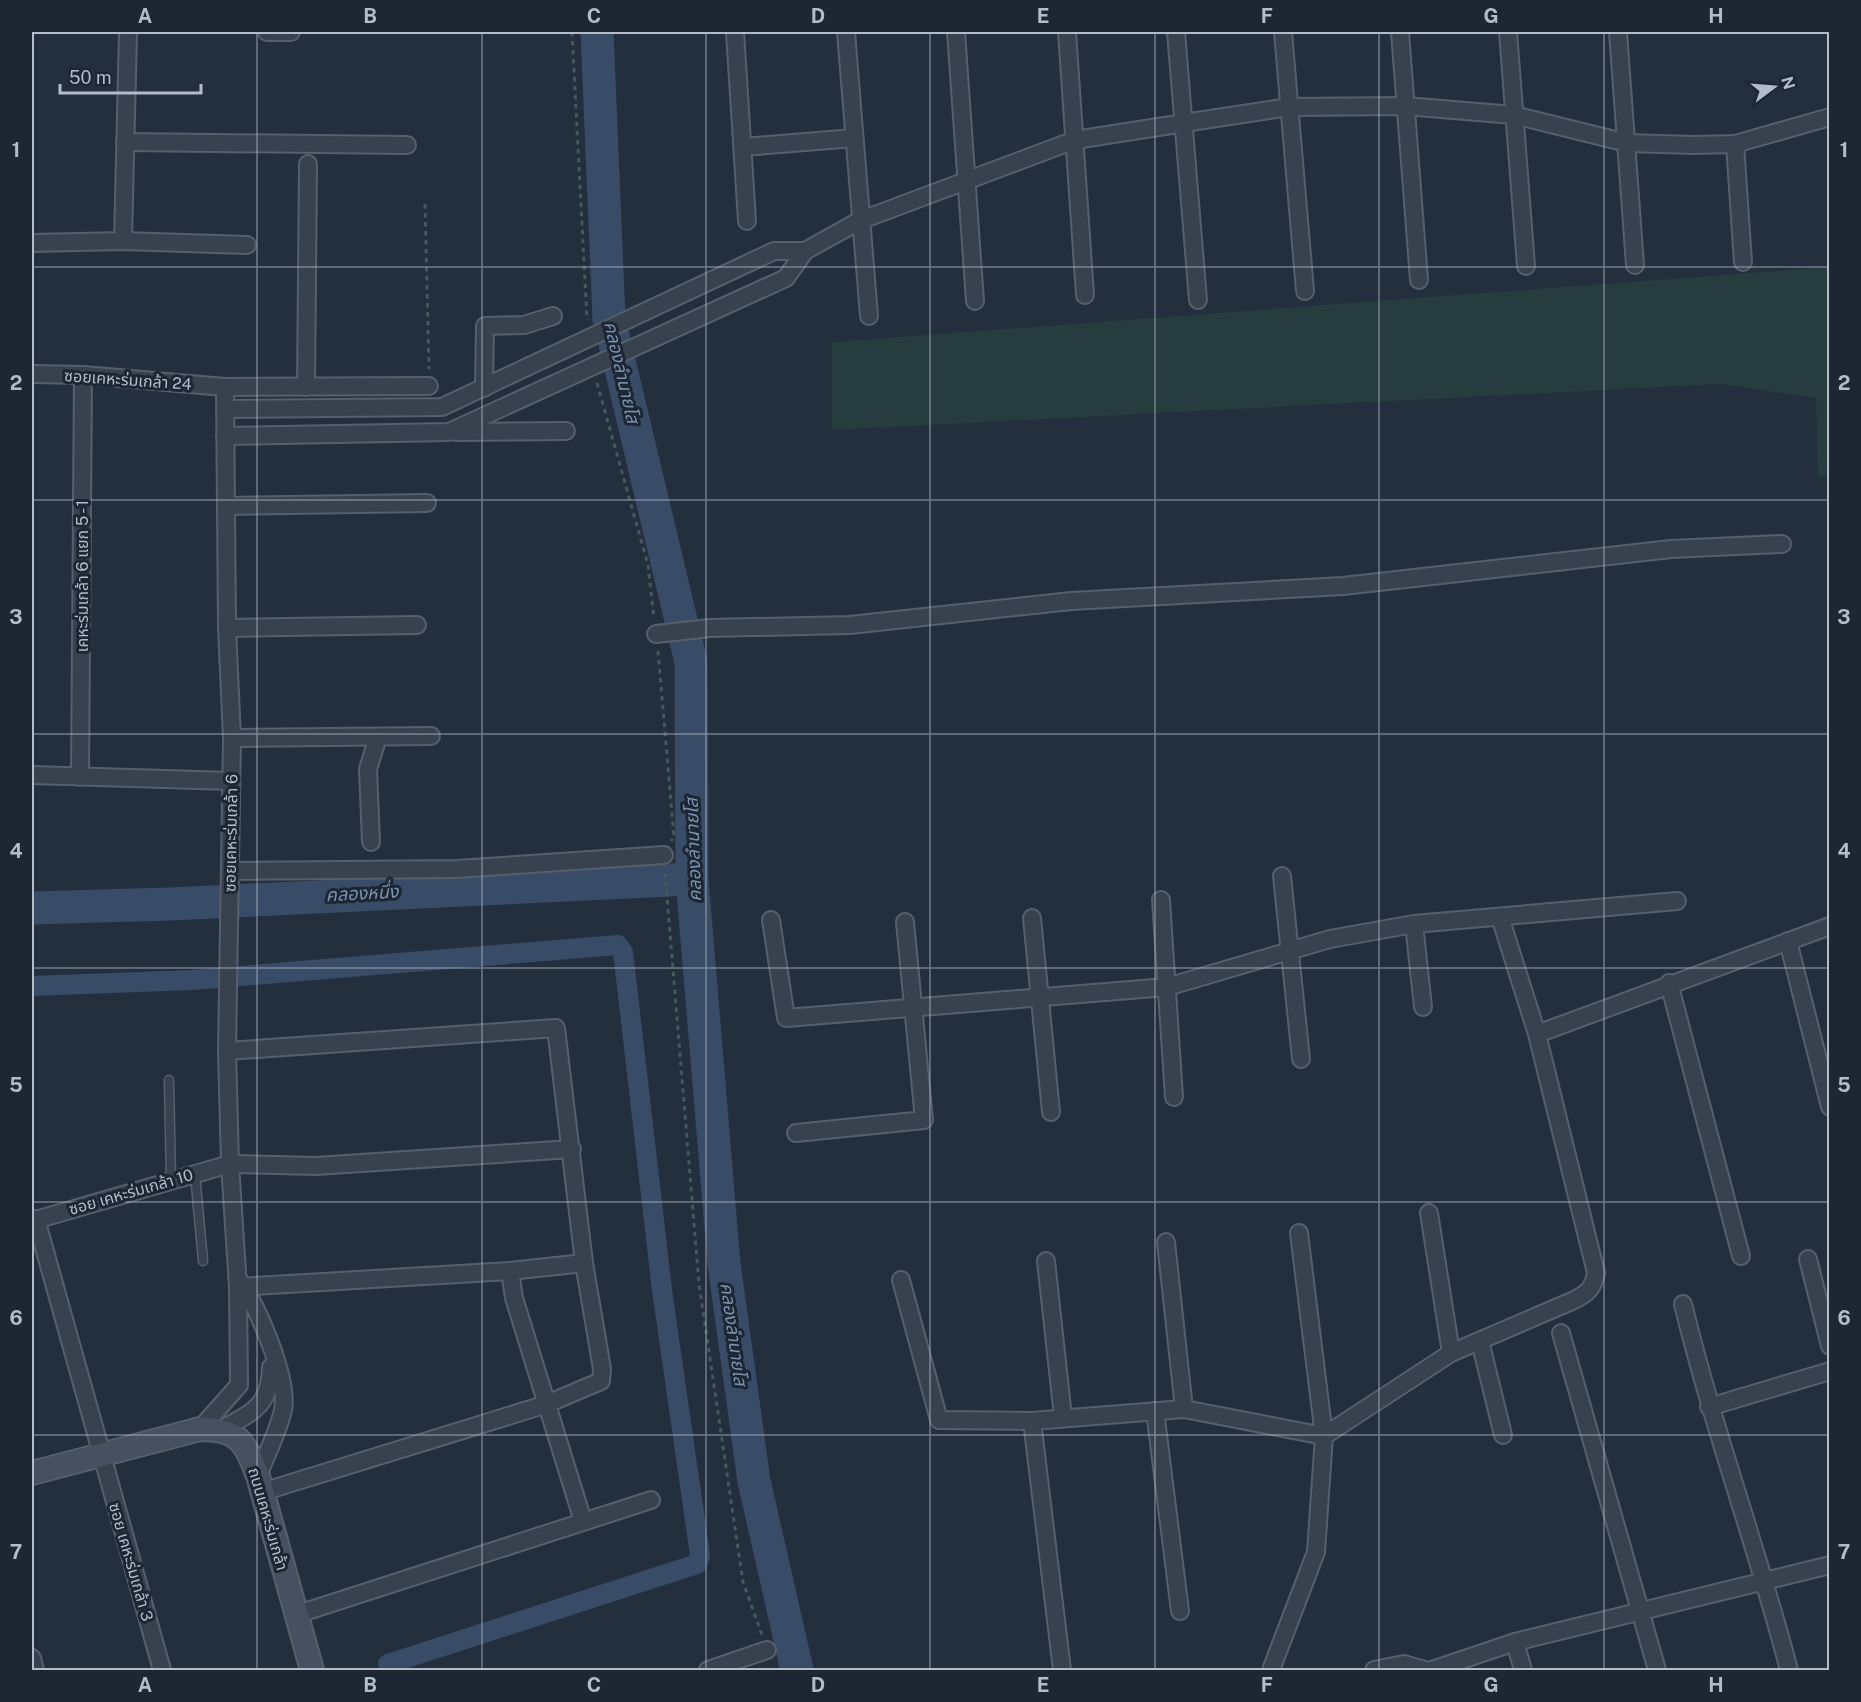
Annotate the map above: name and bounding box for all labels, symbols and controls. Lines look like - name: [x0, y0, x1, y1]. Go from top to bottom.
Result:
- text: A: [138, 4, 152, 28]
- text: B: [363, 4, 377, 28]
- text: C: [587, 4, 601, 28]
- text: D: [811, 4, 825, 28]
- text: E: [1037, 4, 1049, 28]
- text: F: [1261, 4, 1273, 28]
- text: G: [1483, 4, 1499, 28]
- text: H: [1708, 4, 1724, 28]
- scale bar: [60, 57, 201, 95]
- north arrow: [1744, 57, 1804, 117]
- text: 50 m: [69, 67, 112, 88]
- text: N: [1777, 74, 1799, 92]
- text: 1: [12, 138, 20, 162]
- text: 1: [1840, 138, 1848, 162]
- water label: คลองลำนายโส: [600, 319, 644, 427]
- street label: ซอยเคหะร่มเกล้า 24: [64, 366, 192, 394]
- text: 2: [10, 371, 22, 395]
- text: 2: [1838, 371, 1850, 395]
- street label: เคหะร่มเกล้า 6 แยก 5 - 1: [73, 500, 92, 652]
- text: 3: [9, 605, 23, 629]
- text: 3: [1837, 605, 1851, 629]
- street label: ซอยเคหะร่มเกล้า 6: [220, 774, 242, 892]
- water label: คลองลำนายโส: [681, 795, 705, 902]
- text: 4: [9, 839, 23, 863]
- text: 4: [1837, 839, 1851, 863]
- water label: คลองหนึ่ง: [325, 879, 400, 905]
- text: 5: [9, 1073, 23, 1097]
- text: 5: [1837, 1073, 1851, 1097]
- street label: ซอย เคหะร่มเกล้า 10: [67, 1165, 196, 1219]
- water label: คลองลำนายโส: [716, 1281, 752, 1389]
- text: 6: [9, 1306, 23, 1330]
- text: 6: [1837, 1306, 1851, 1330]
- street label: ถนนเคหะร่มเกล้า: [244, 1465, 292, 1573]
- street label: ซอย เคหะร่มเกล้า 3: [105, 1501, 157, 1623]
- text: 7: [10, 1540, 22, 1564]
- text: 7: [1838, 1540, 1850, 1564]
- text: A: [138, 1673, 152, 1697]
- text: B: [363, 1673, 377, 1697]
- text: C: [587, 1673, 601, 1697]
- text: D: [811, 1673, 825, 1697]
- text: E: [1037, 1673, 1049, 1697]
- text: F: [1261, 1673, 1273, 1697]
- text: G: [1483, 1673, 1499, 1697]
- text: H: [1708, 1673, 1724, 1697]

